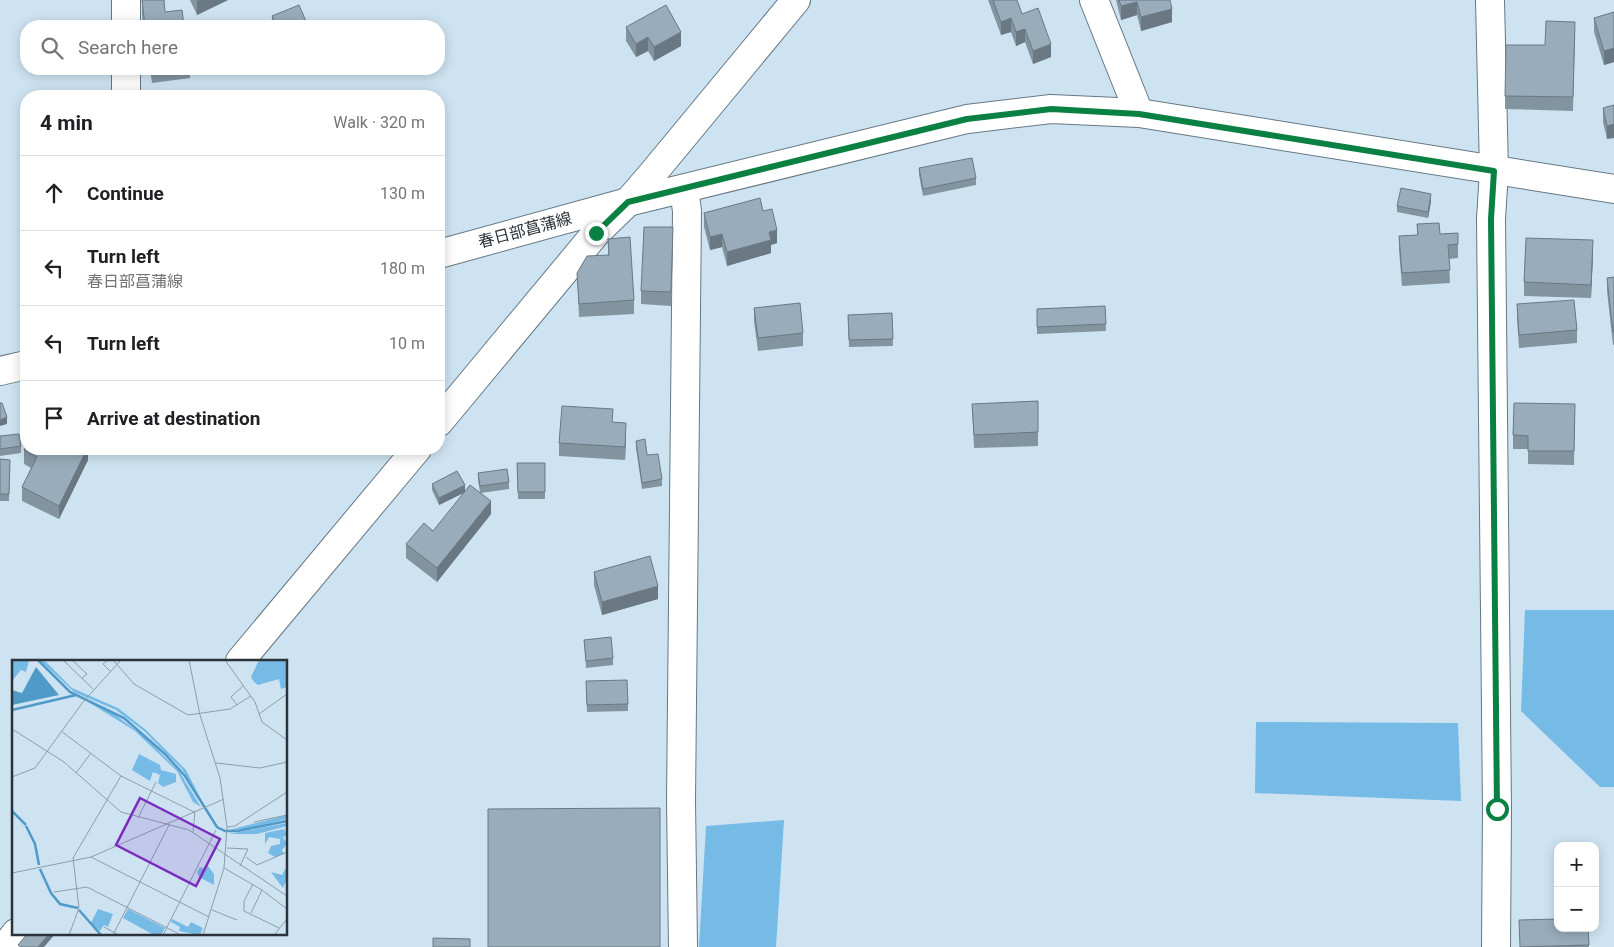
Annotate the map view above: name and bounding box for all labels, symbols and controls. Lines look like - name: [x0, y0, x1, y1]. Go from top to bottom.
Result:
- search box: [20, 20, 445, 75]
- icon: search: [38, 34, 66, 62]
- text: Search here: [78, 36, 178, 59]
- text: 4 min: [40, 111, 93, 135]
- text: Walk · 320 m: [333, 113, 425, 132]
- icon: ahead: [40, 179, 68, 207]
- text: Continue: [87, 182, 164, 205]
- text: 130 m: [380, 184, 425, 203]
- street label: 春日部菖蒲線: [476, 208, 574, 252]
- route end: [585, 222, 608, 245]
- text: Turn left: [87, 245, 160, 268]
- icon: left: [40, 254, 68, 282]
- text: 180 m: [380, 259, 425, 278]
- text: 春日部菖蒲線: [87, 272, 183, 291]
- icon: left: [40, 329, 68, 357]
- text: Turn left: [87, 332, 160, 355]
- text: 10 m: [389, 334, 425, 353]
- icon: arrive: [40, 404, 68, 432]
- text: Arrive at destination: [87, 407, 260, 430]
- inset map: [12, 660, 288, 934]
- route start: [1486, 798, 1509, 821]
- map controls: [1554, 842, 1599, 932]
- button: +: [1554, 842, 1599, 887]
- button: −: [1554, 887, 1599, 932]

